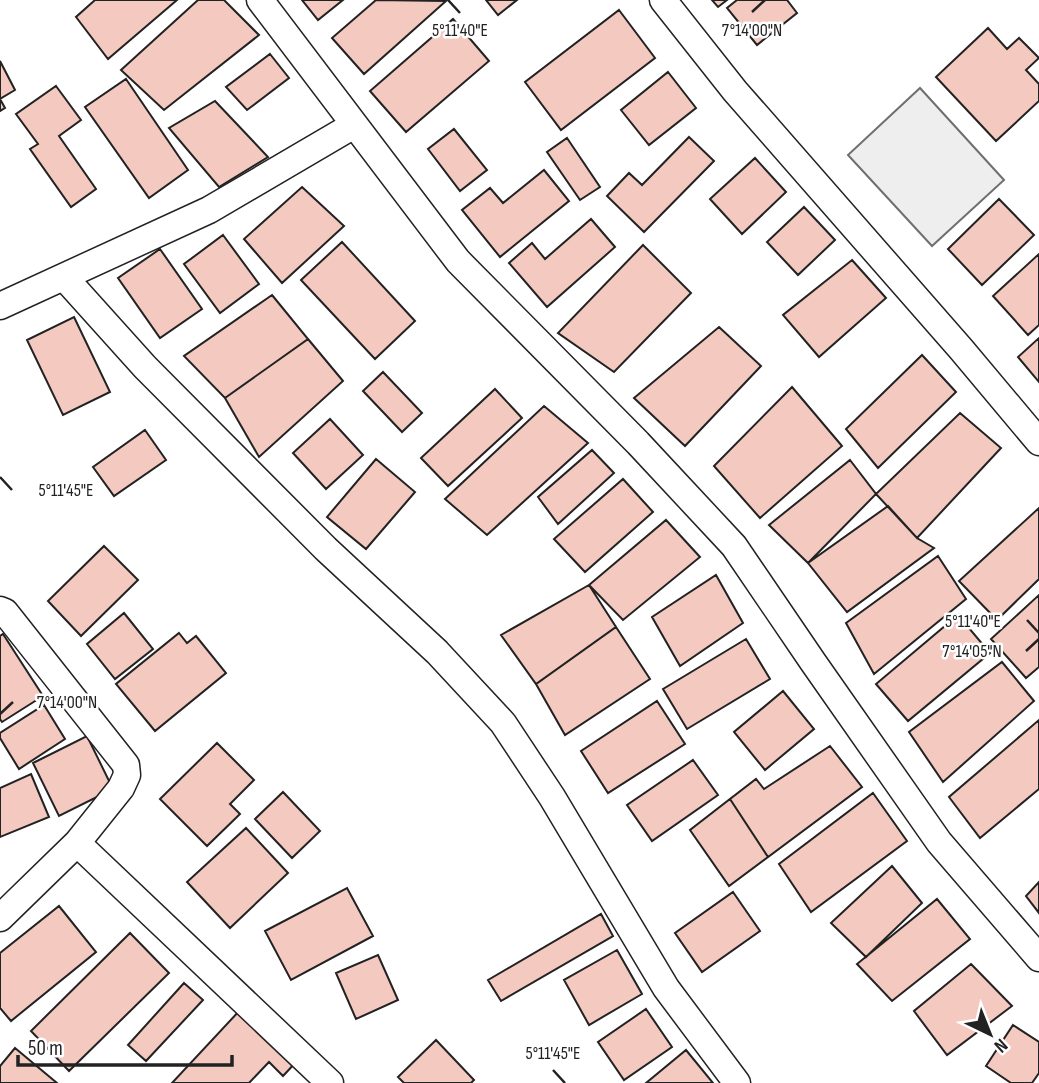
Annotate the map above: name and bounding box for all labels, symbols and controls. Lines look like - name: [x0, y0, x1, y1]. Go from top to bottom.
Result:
- text: 5°11'40"E: [432, 20, 488, 41]
- text: 7°14'00"N: [722, 20, 782, 41]
- text: 5°11'45"E: [38, 480, 94, 501]
- text: 5°11'40"E: [945, 611, 1001, 632]
- text: 7°14'05"N: [942, 641, 1002, 662]
- text: 7°14'00"N: [37, 692, 97, 713]
- north arrow: [955, 999, 1025, 1069]
- scale bar: [18, 1024, 231, 1068]
- text: N: [989, 1033, 1012, 1057]
- text: 50 m: [28, 1036, 63, 1061]
- text: 5°11'45"E: [525, 1043, 581, 1064]

